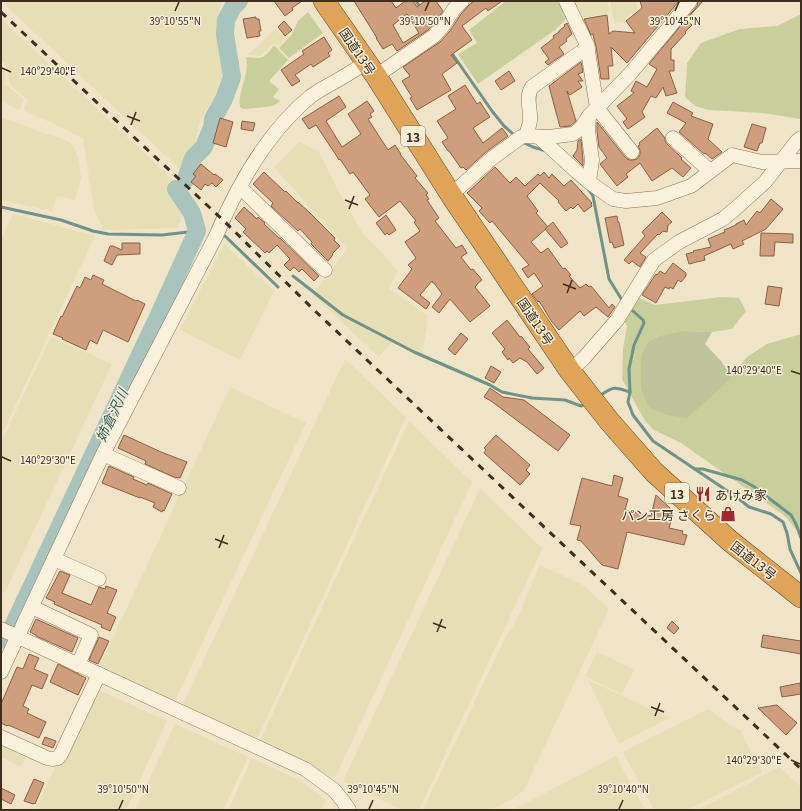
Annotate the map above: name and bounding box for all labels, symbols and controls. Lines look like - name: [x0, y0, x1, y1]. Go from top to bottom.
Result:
- text: 39°10'55"N: [149, 13, 201, 28]
- text: 39°10'50"N: [399, 13, 451, 28]
- text: 39°10'45"N: [649, 13, 701, 28]
- street label: 国道13号: [335, 24, 381, 78]
- text: 140°29'40"E: [20, 63, 76, 78]
- road number: 13: [401, 126, 425, 146]
- street label: 国道13号: [513, 294, 559, 348]
- text: 140°29'40"E: [726, 362, 782, 377]
- water label: 姉倉沢川: [90, 384, 133, 445]
- text: 140°29'30"E: [20, 452, 76, 467]
- road number: 13: [665, 483, 689, 503]
- restaurant icon: あけみ家: [694, 485, 712, 503]
- place label: あけみ家: [715, 485, 767, 504]
- place label: パン工房 さくら: [621, 505, 716, 524]
- shop icon: パン工房 さくら: [719, 505, 737, 523]
- street label: 国道13号: [727, 536, 781, 584]
- text: 140°29'30"E: [726, 752, 782, 767]
- text: 39°10'50"N: [97, 781, 149, 796]
- text: 39°10'45"N: [347, 781, 399, 796]
- text: 39°10'40"N: [597, 781, 649, 796]

